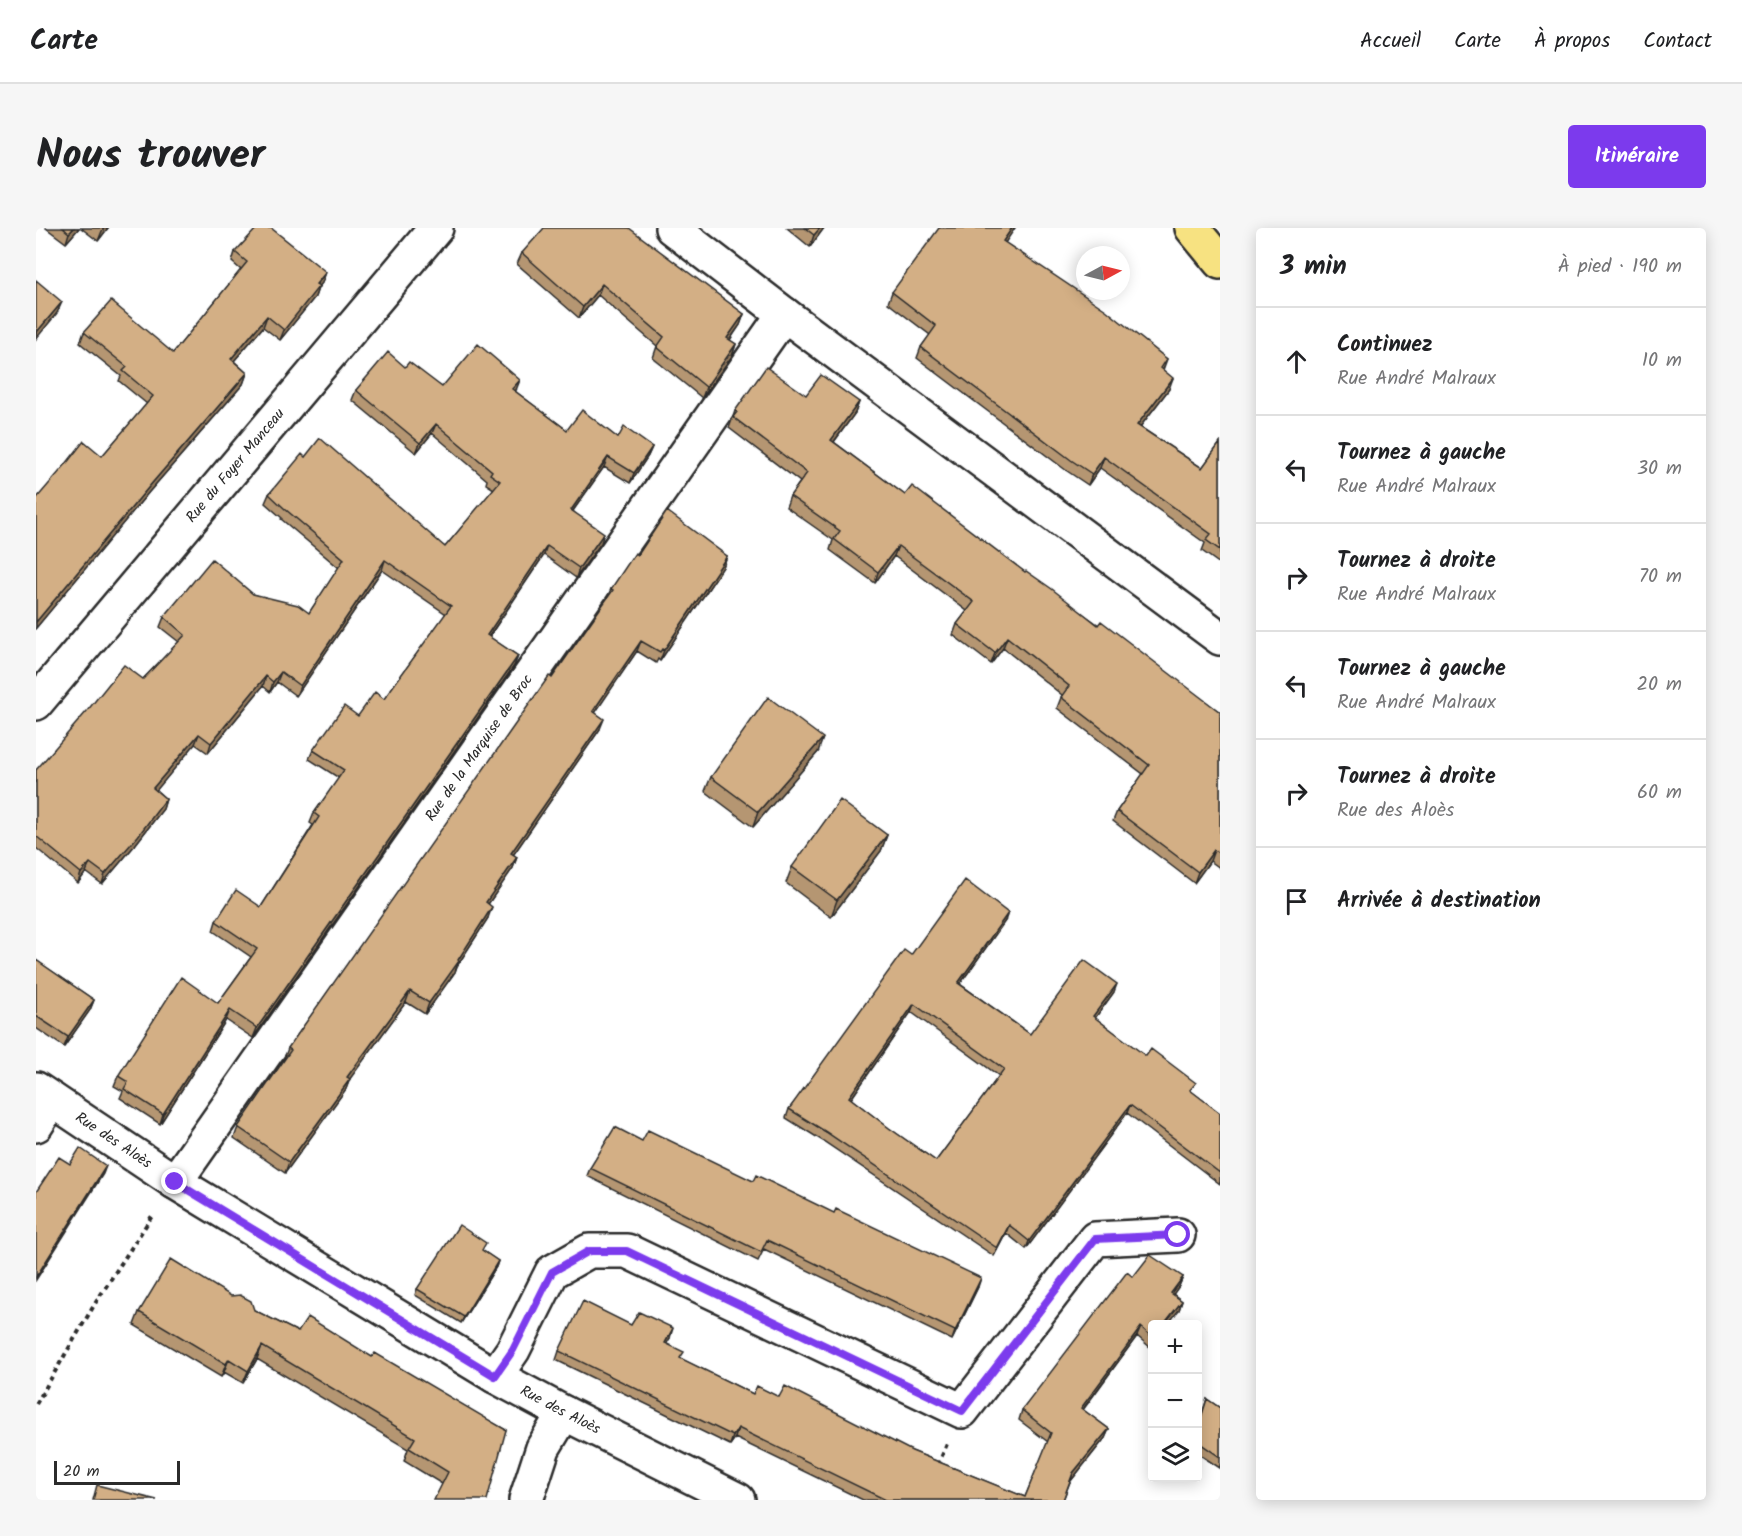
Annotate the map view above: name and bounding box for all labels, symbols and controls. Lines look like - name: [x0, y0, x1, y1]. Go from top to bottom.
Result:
- text: Carte: [30, 19, 98, 64]
- text: Accueil: [1360, 25, 1421, 58]
- text: Carte: [1454, 25, 1501, 58]
- text: À propos: [1534, 25, 1610, 58]
- text: Contact: [1643, 25, 1712, 58]
- text: Nous trouver: [36, 123, 265, 190]
- button: Itinéraire: [1568, 125, 1706, 188]
- north arrow: [1076, 246, 1130, 300]
- text: 3 min: [1280, 246, 1347, 288]
- text: À pied · 190 m: [1558, 251, 1682, 283]
- text: Continuez: [1337, 328, 1433, 363]
- icon: ahead: [1280, 345, 1313, 378]
- text: 10 m: [1642, 345, 1682, 377]
- text: Rue André Malraux: [1337, 363, 1496, 395]
- street label: Rue du Foyer Manceau: [180, 403, 291, 529]
- text: Tournez à gauche: [1337, 436, 1506, 471]
- icon: left: [1280, 453, 1313, 486]
- text: 30 m: [1637, 453, 1682, 485]
- text: Rue André Malraux: [1337, 471, 1496, 503]
- text: Tournez à droite: [1337, 544, 1496, 579]
- icon: right: [1280, 561, 1313, 594]
- text: 70 m: [1639, 561, 1682, 593]
- text: Rue André Malraux: [1337, 579, 1496, 611]
- text: Tournez à gauche: [1337, 652, 1506, 687]
- street label: Rue de la Marquise de Broc: [419, 669, 540, 827]
- icon: left: [1280, 669, 1313, 702]
- text: 20 m: [1636, 669, 1682, 701]
- text: Rue André Malraux: [1337, 687, 1496, 719]
- text: Tournez à droite: [1337, 760, 1496, 795]
- icon: right: [1280, 777, 1313, 810]
- text: 60 m: [1637, 777, 1682, 809]
- text: Rue des Aloès: [1337, 795, 1454, 827]
- text: Arrivée à destination: [1337, 884, 1541, 919]
- icon: arrive: [1280, 885, 1313, 918]
- street label: Rue des Aloès: [70, 1106, 157, 1175]
- route end: [161, 1168, 187, 1194]
- route start: [1164, 1221, 1190, 1247]
- map controls: [1148, 1320, 1202, 1482]
- button: +: [1148, 1320, 1202, 1374]
- button: −: [1148, 1374, 1202, 1428]
- street label: Rue des Aloès: [515, 1379, 605, 1442]
- button: layers: [1148, 1428, 1202, 1482]
- scale bar: [54, 1458, 180, 1486]
- text: 20 m: [63, 1459, 99, 1484]

